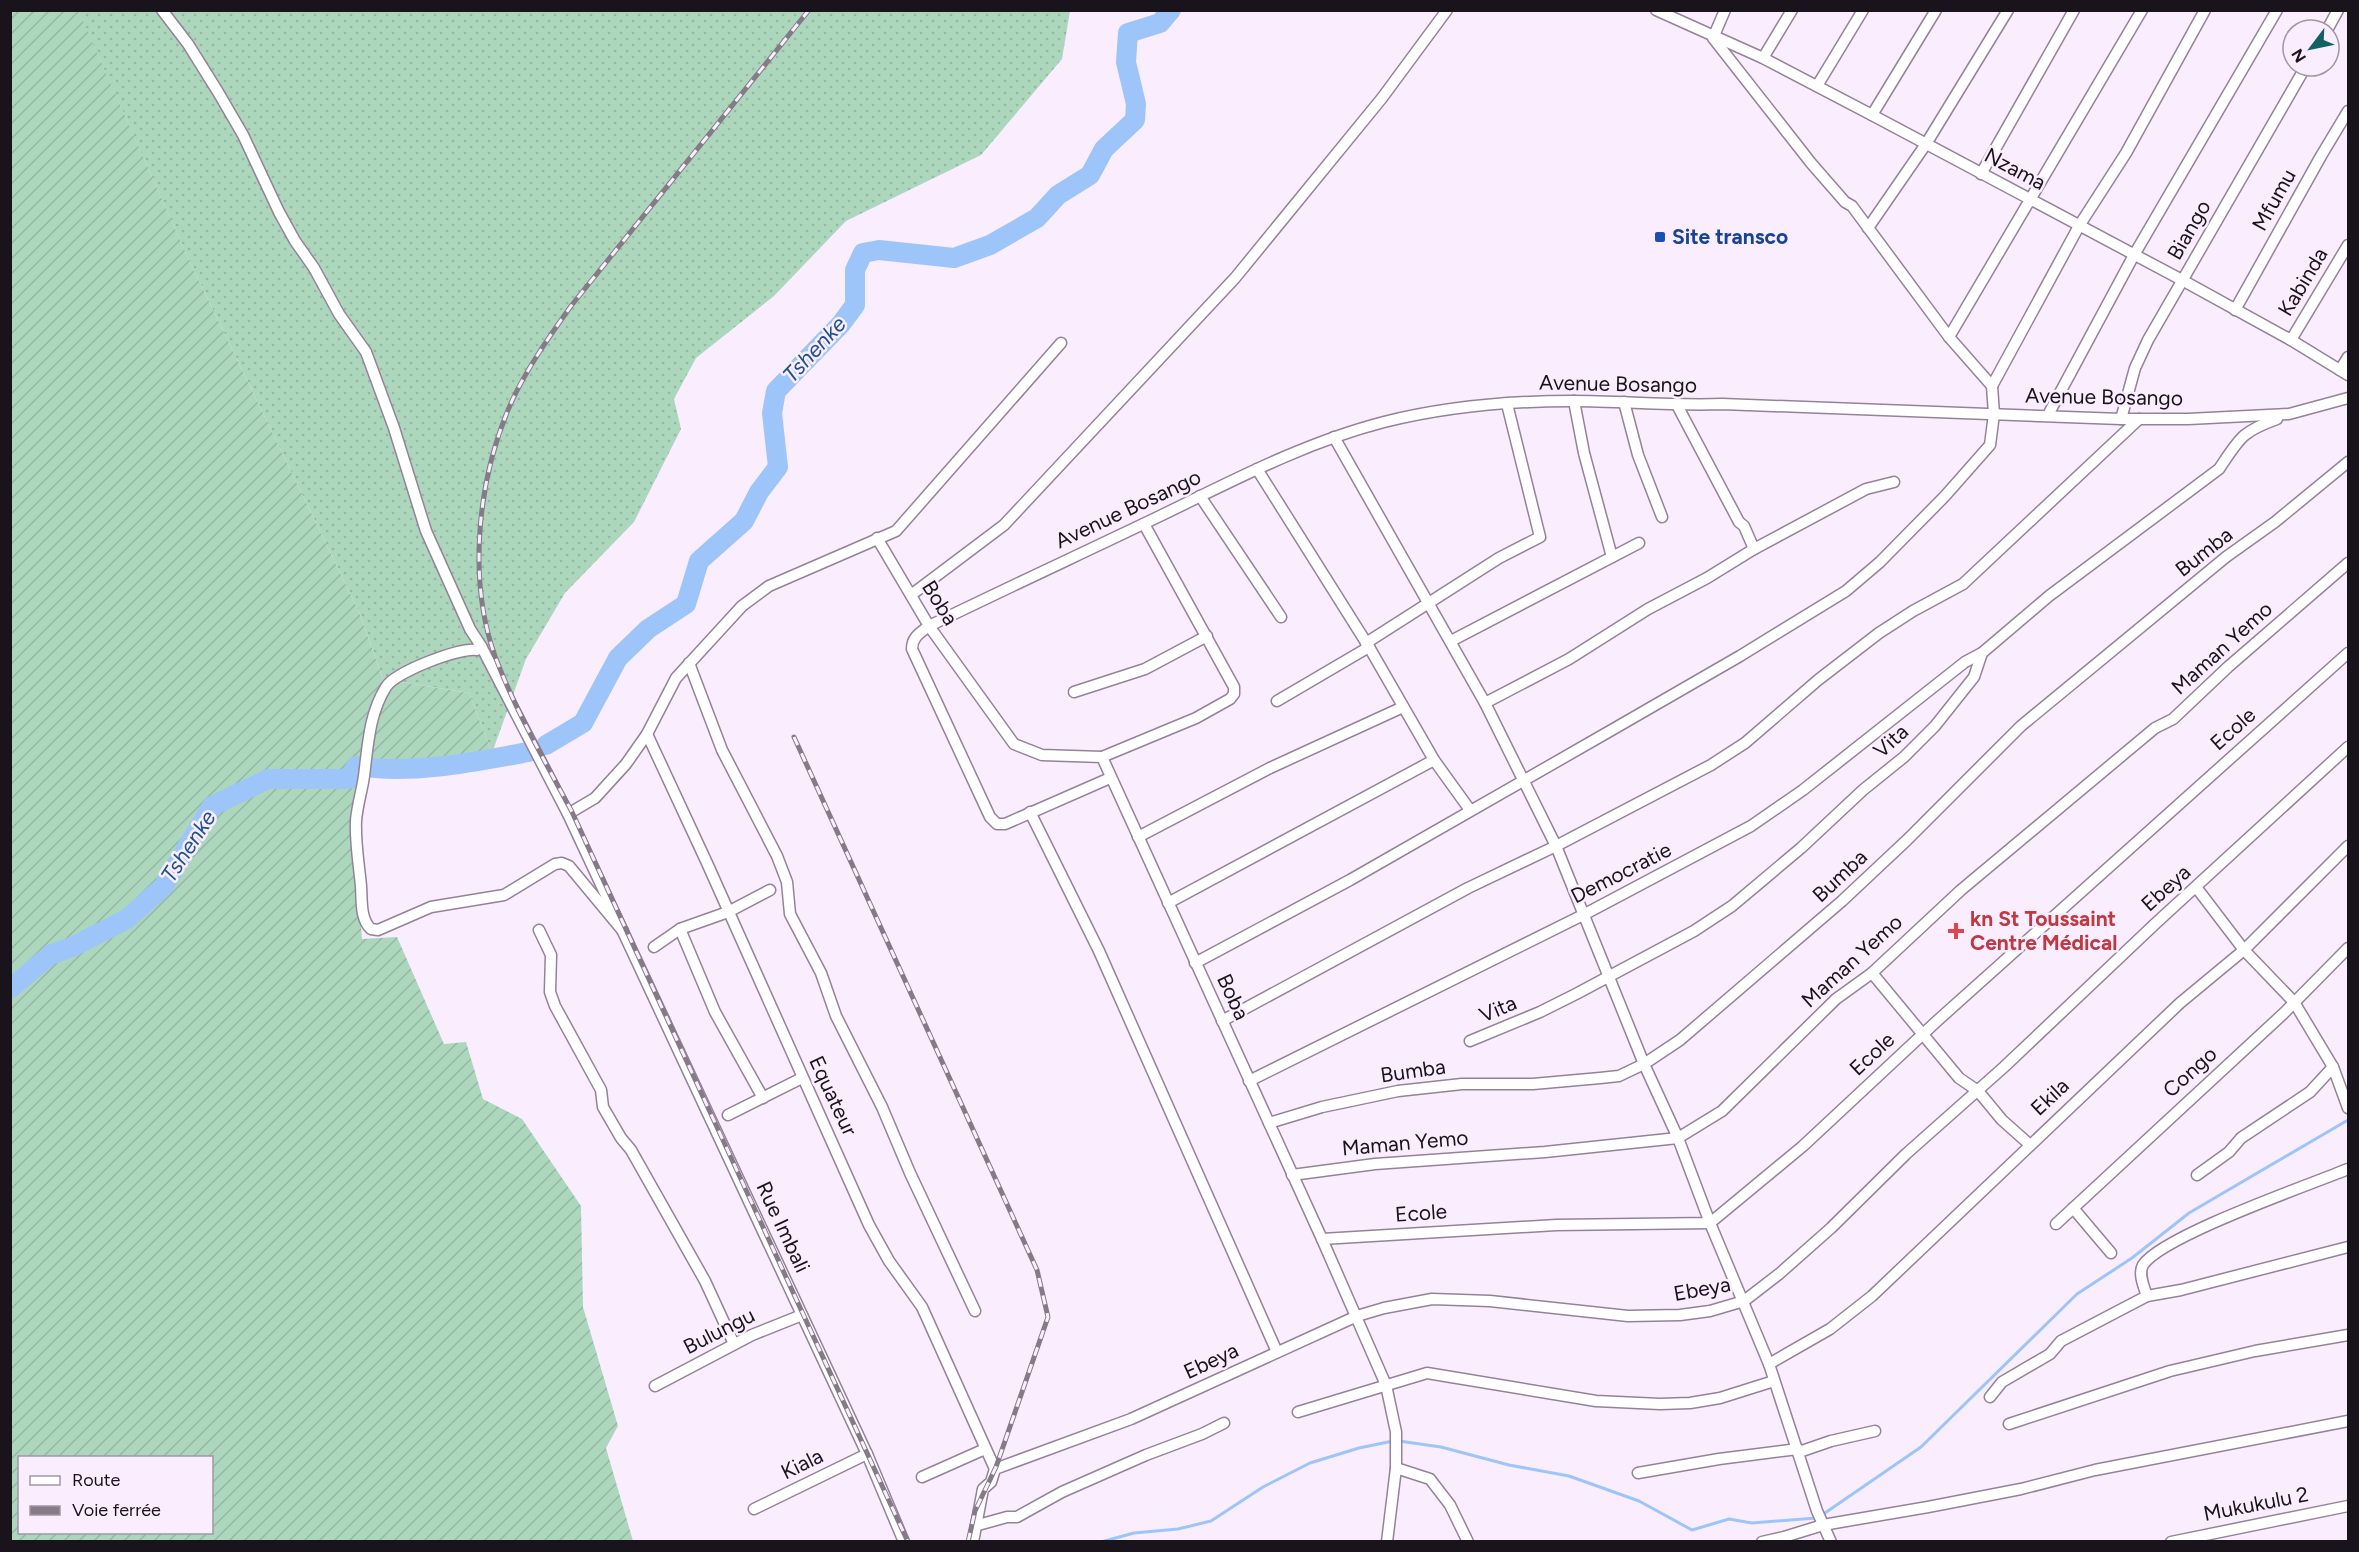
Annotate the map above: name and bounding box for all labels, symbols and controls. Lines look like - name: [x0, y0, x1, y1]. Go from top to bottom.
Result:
- north arrow: [2281, 18, 2341, 78]
- text: N: [2287, 45, 2310, 66]
- street label: Nzama: [1980, 142, 2050, 195]
- street label: Mfumu: [2246, 164, 2301, 235]
- street label: Biango: [2162, 196, 2216, 264]
- place label: Site transco: [1672, 224, 1788, 249]
- marker: Site transco: [1653, 230, 1667, 244]
- street label: Kabinda: [2272, 243, 2333, 320]
- water label: Tshenke: [777, 311, 852, 388]
- street label: Avenue Bosango: [1539, 370, 1697, 397]
- street label: Avenue Bosango: [2025, 383, 2183, 410]
- street label: Avenue Bosango: [1051, 464, 1205, 553]
- street label: Bumba: [2170, 522, 2237, 582]
- street label: Boba: [917, 576, 964, 630]
- street label: Maman Yemo: [2166, 596, 2277, 699]
- street label: Ecole: [2205, 702, 2260, 755]
- street label: Vita: [1868, 719, 1913, 763]
- water label: Tshenke: [155, 805, 222, 887]
- street label: Democratie: [1566, 837, 1675, 909]
- street label: Bumba: [1807, 844, 1872, 907]
- street label: Ebeya: [2136, 859, 2195, 916]
- place label: kn St Toussaint Centre Médical: [1970, 906, 2117, 955]
- street label: Maman Yemo: [1796, 909, 1907, 1012]
- marker: kn St Toussaint Centre Médical: [1947, 922, 1965, 940]
- street label: Boba: [1212, 970, 1255, 1024]
- street label: Vita: [1475, 990, 1520, 1027]
- street label: Ecole: [1844, 1027, 1899, 1081]
- street label: Congo: [2158, 1041, 2222, 1102]
- street label: Equateur: [804, 1052, 863, 1140]
- street label: Bumba: [1379, 1054, 1447, 1087]
- street label: Ekila: [2025, 1073, 2074, 1120]
- street label: Maman Yemo: [1341, 1125, 1469, 1160]
- street label: Rue Imbali: [752, 1177, 815, 1276]
- street label: Ecole: [1394, 1198, 1448, 1227]
- street label: Ebeya: [1671, 1271, 1732, 1306]
- street label: Bulungu: [679, 1302, 759, 1359]
- street label: Ebeya: [1179, 1337, 1242, 1384]
- street label: Kiala: [777, 1443, 827, 1484]
- legend: [18, 1456, 213, 1534]
- text: Route: [72, 1469, 121, 1491]
- street label: Mukukulu 2: [2201, 1481, 2311, 1526]
- text: Voie ferrée: [72, 1499, 161, 1521]

